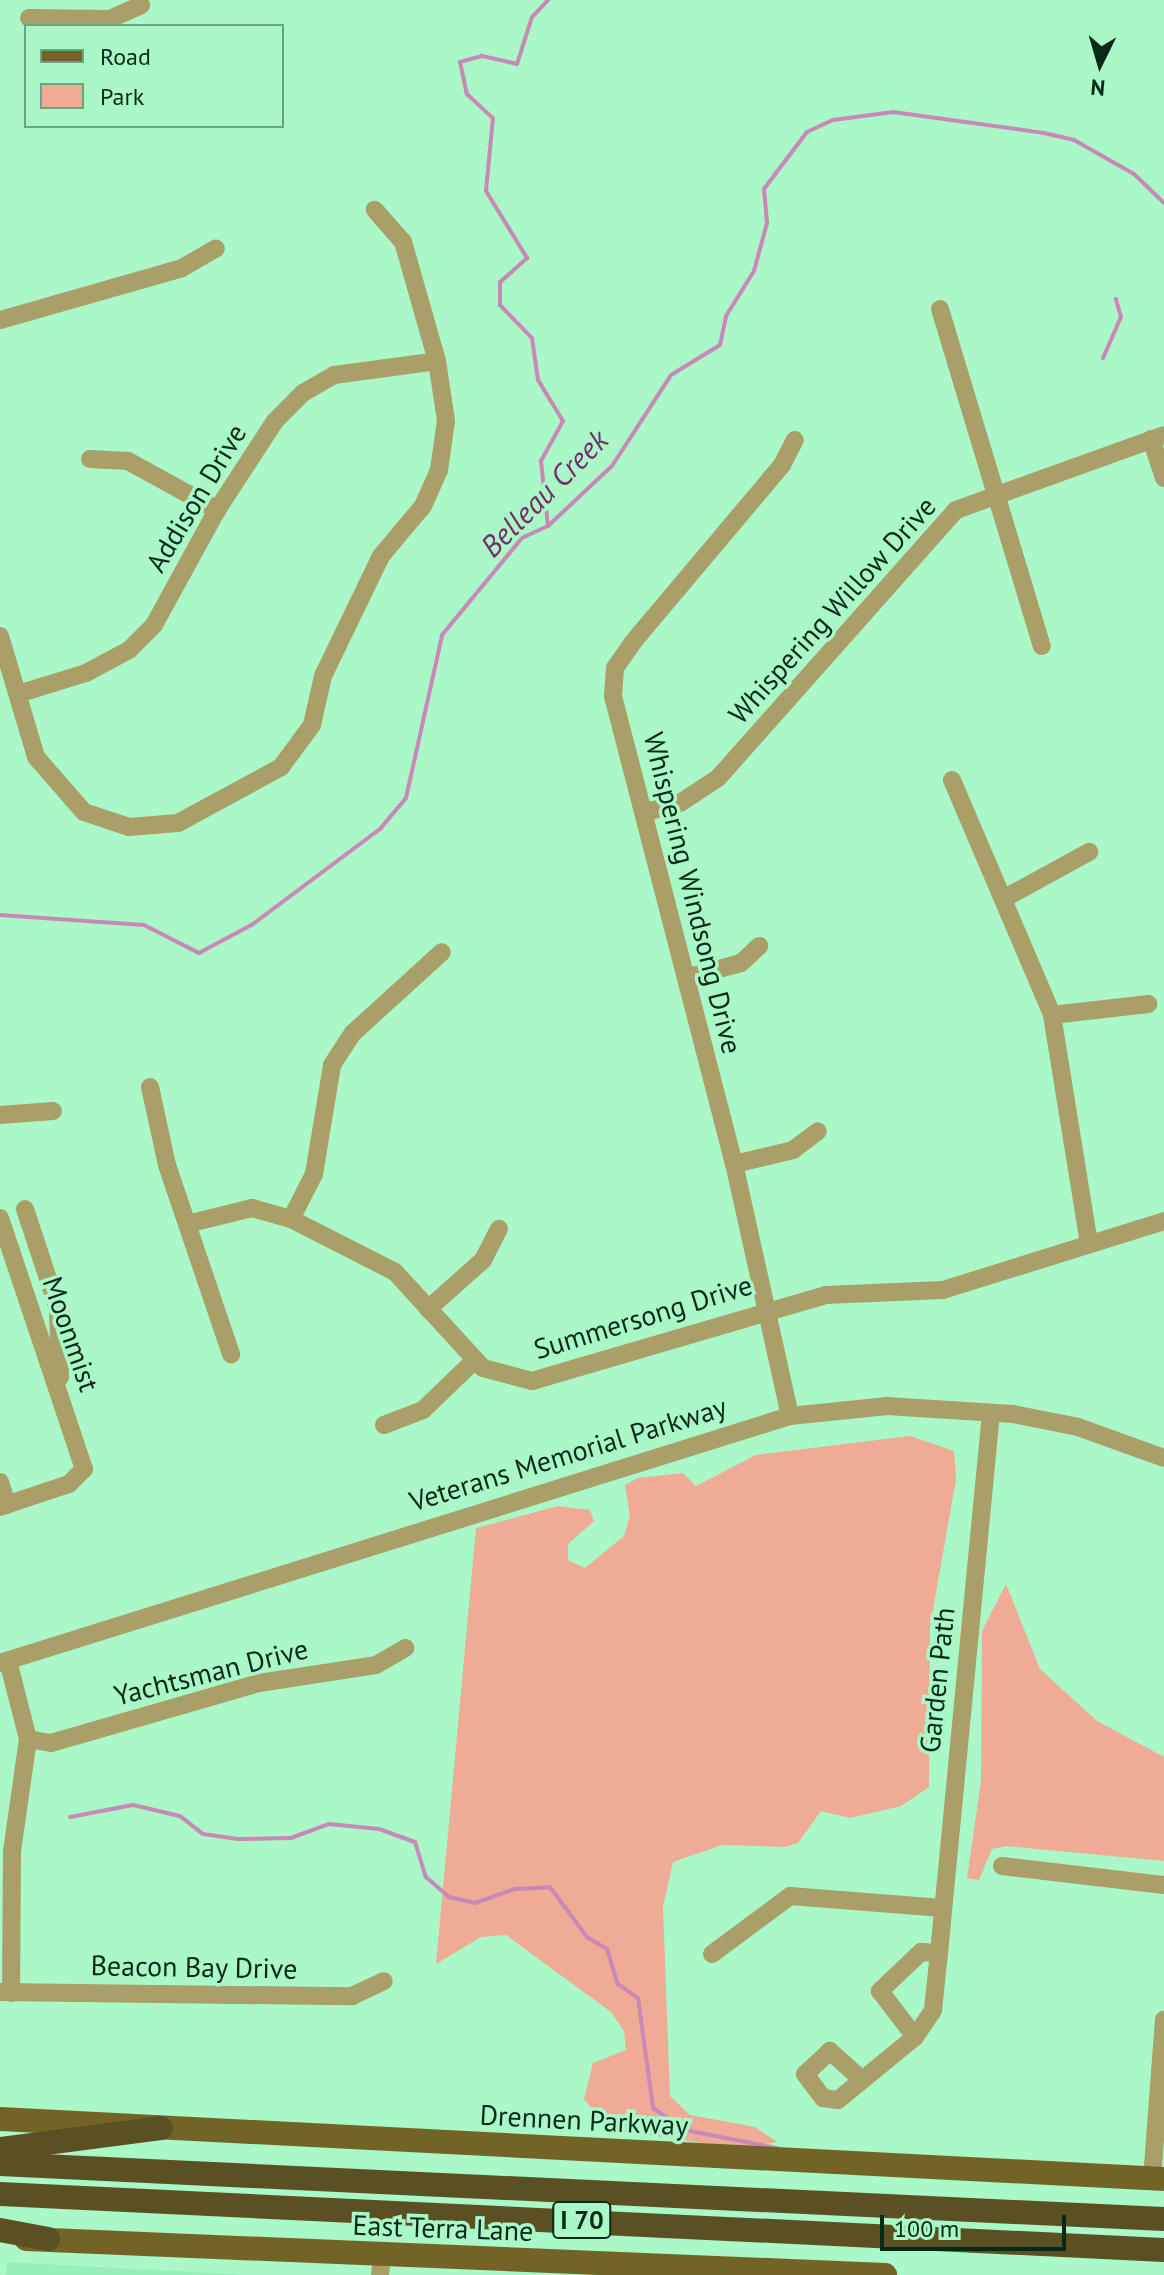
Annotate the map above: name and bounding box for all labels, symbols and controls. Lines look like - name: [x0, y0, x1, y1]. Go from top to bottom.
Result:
- legend: [24, 24, 284, 128]
- north arrow: [1060, 24, 1140, 104]
- text: Road: [100, 41, 151, 72]
- text: N: [1089, 73, 1106, 102]
- text: Park: [100, 81, 144, 112]
- street label: Addison Drive: [139, 418, 253, 578]
- water label: Belleau Creek: [473, 422, 615, 564]
- street label: Whispering Willow Drive: [721, 489, 943, 731]
- street label: Whispering Windsong Drive: [637, 729, 749, 1057]
- street label: Summersong Drive: [530, 1268, 756, 1366]
- street label: Moonmist: [36, 1272, 106, 1396]
- street label: Veterans Memorial Parkway: [405, 1390, 731, 1518]
- street label: Garden Path: [913, 1606, 961, 1754]
- street label: Yachtsman Drive: [110, 1632, 312, 1712]
- street label: Beacon Bay Drive: [90, 1948, 298, 1986]
- street label: Drennen Parkway: [479, 2098, 689, 2142]
- road number: I 70: [552, 2198, 612, 2242]
- scale bar: [884, 2199, 1070, 2249]
- street label: East Terra Lane: [352, 2208, 534, 2248]
- text: 100 m: [894, 2213, 959, 2244]

